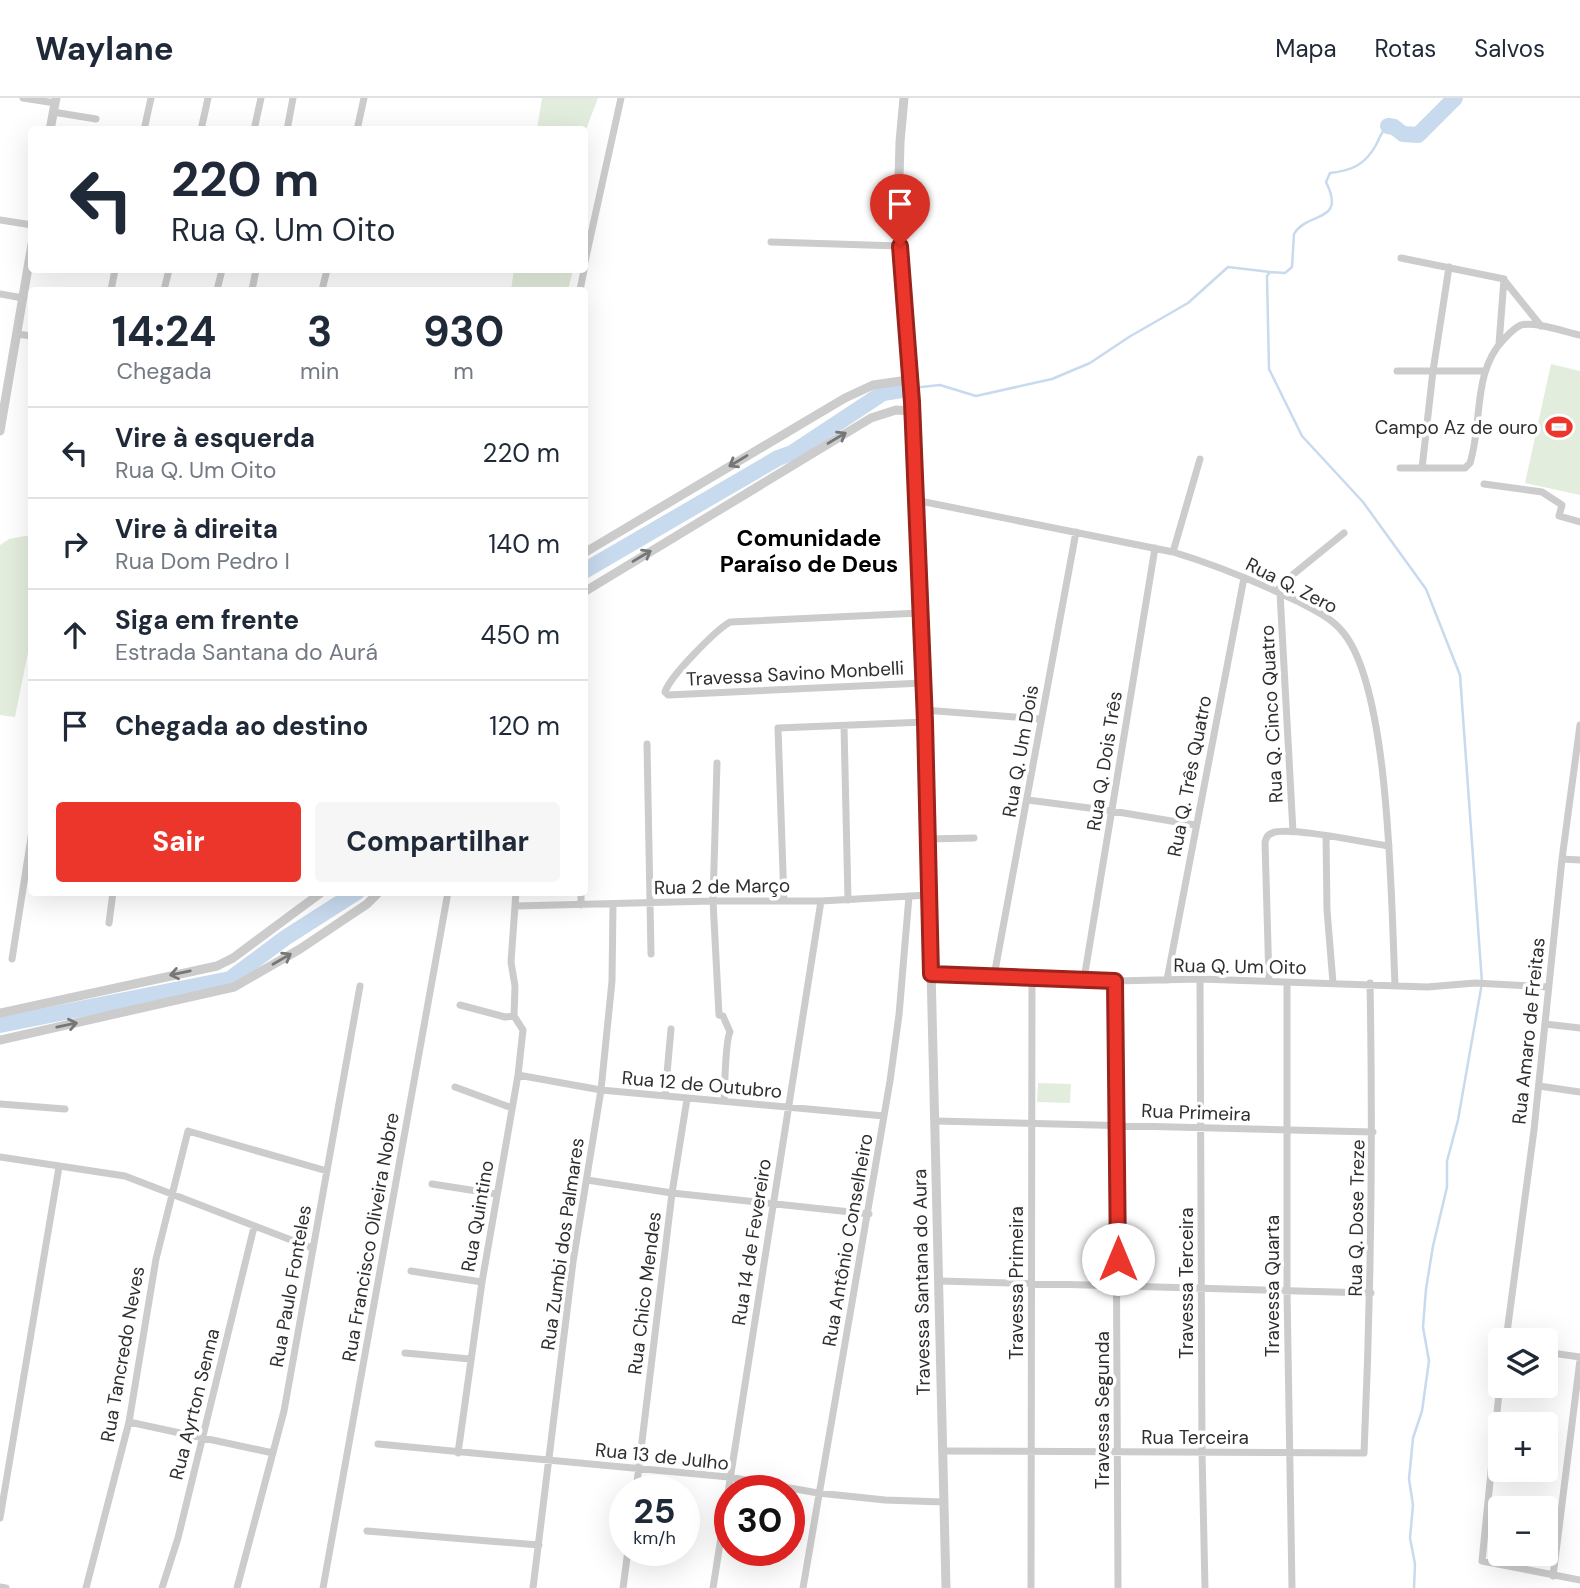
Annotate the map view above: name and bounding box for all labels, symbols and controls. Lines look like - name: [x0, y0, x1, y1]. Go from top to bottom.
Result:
- text: Waylane: [35, 27, 174, 70]
- text: Mapa: [1275, 33, 1337, 64]
- text: Rotas: [1375, 33, 1436, 64]
- text: Salvos: [1474, 33, 1545, 64]
- text: 220 m: [171, 147, 319, 211]
- icon: left: [56, 154, 147, 245]
- pin: [870, 174, 930, 246]
- icon: arrive: [881, 185, 919, 223]
- text: Rua Q. Um Oito: [171, 209, 395, 251]
- text: 14:24: [112, 304, 216, 359]
- text: 3: [307, 304, 332, 359]
- text: 930: [423, 304, 504, 359]
- text: Chegada: [117, 356, 212, 386]
- text: min: [300, 356, 339, 386]
- text: m: [453, 356, 474, 386]
- sports icon: Campo Az de ouro: [1544, 412, 1574, 442]
- place label: Campo Az de ouro: [1375, 415, 1538, 440]
- text: Vire à esquerda: [115, 421, 315, 455]
- one-way arrow: [827, 431, 847, 445]
- icon: left: [56, 434, 94, 472]
- text: 220 m: [482, 436, 560, 470]
- text: Rua Q. Um Oito: [115, 455, 276, 485]
- one-way arrow: [729, 455, 749, 469]
- text: Vire à direita: [115, 512, 278, 546]
- district label: Comunidade Paraíso de Deus: [720, 523, 898, 579]
- icon: right: [56, 525, 94, 563]
- text: 140 m: [488, 527, 560, 561]
- text: Rua Dom Pedro I: [115, 546, 290, 576]
- one-way arrow: [632, 548, 652, 562]
- street label: Rua Q. Zero: [1242, 552, 1342, 619]
- text: Siga em frente: [115, 603, 299, 637]
- icon: ahead: [56, 616, 94, 654]
- text: 450 m: [480, 618, 560, 652]
- street label: Rua Q. Cinco Quatro: [1254, 624, 1289, 804]
- text: Estrada Santana do Aurá: [115, 637, 378, 667]
- street label: Travessa Savino Monbelli: [685, 655, 905, 692]
- street label: Rua Q. Um Dois: [997, 683, 1044, 819]
- street label: Rua Q. Dois Três: [1081, 689, 1128, 833]
- street label: Rua Q. Três Quatro: [1162, 693, 1217, 859]
- icon: arrive: [56, 707, 94, 745]
- text: Chegada ao destino: [115, 709, 368, 743]
- text: 120 m: [489, 709, 560, 743]
- button: Sair: [56, 802, 301, 882]
- button: Compartilhar: [315, 802, 560, 882]
- street label: Rua 2 de Março: [654, 873, 790, 900]
- street label: Rua Amaro de Freitas: [1506, 936, 1551, 1126]
- one-way arrow: [272, 952, 292, 966]
- street label: Rua Q. Um Oito: [1173, 953, 1307, 980]
- one-way arrow: [169, 967, 192, 981]
- one-way arrow: [55, 1018, 78, 1031]
- street label: Rua 12 de Outubro: [621, 1065, 783, 1104]
- street label: Rua Primeira: [1141, 1098, 1251, 1127]
- street label: Rua Francisco Oliveira Nobre: [336, 1110, 405, 1364]
- street label: Rua Antônio Conselheiro: [816, 1132, 879, 1349]
- street label: Rua Zumbi dos Palmares: [535, 1136, 590, 1352]
- street label: Rua Q. Dose Treze: [1343, 1139, 1370, 1297]
- street label: Rua 14 de Fevereiro: [726, 1157, 777, 1327]
- street label: Rua Quintino: [455, 1158, 500, 1274]
- street label: Travessa Santana do Aura: [907, 1168, 936, 1396]
- street label: Rua Paulo Fonteles: [264, 1203, 317, 1369]
- street label: Travessa Primeira: [1004, 1206, 1029, 1360]
- street label: Travessa Terceira: [1174, 1207, 1199, 1359]
- street label: Rua Chico Mendes: [622, 1210, 667, 1376]
- street label: Travessa Quarta: [1260, 1215, 1285, 1357]
- position arrow: [1081, 1222, 1155, 1296]
- street label: Rua Tancredo Neves: [95, 1264, 150, 1444]
- street label: Rua Ayrton Senna: [164, 1326, 225, 1482]
- map controls: [1488, 1328, 1558, 1566]
- button: layers: [1488, 1328, 1558, 1398]
- street label: Travessa Segunda: [1090, 1331, 1115, 1489]
- button: +: [1488, 1412, 1558, 1482]
- street label: Rua Terceira: [1141, 1425, 1249, 1450]
- street label: Rua 13 de Julho: [594, 1437, 730, 1476]
- speed limit sign: 30: [714, 1475, 805, 1566]
- text: 25: [634, 1488, 675, 1534]
- button: −: [1488, 1496, 1558, 1566]
- text: km/h: [633, 1526, 676, 1550]

